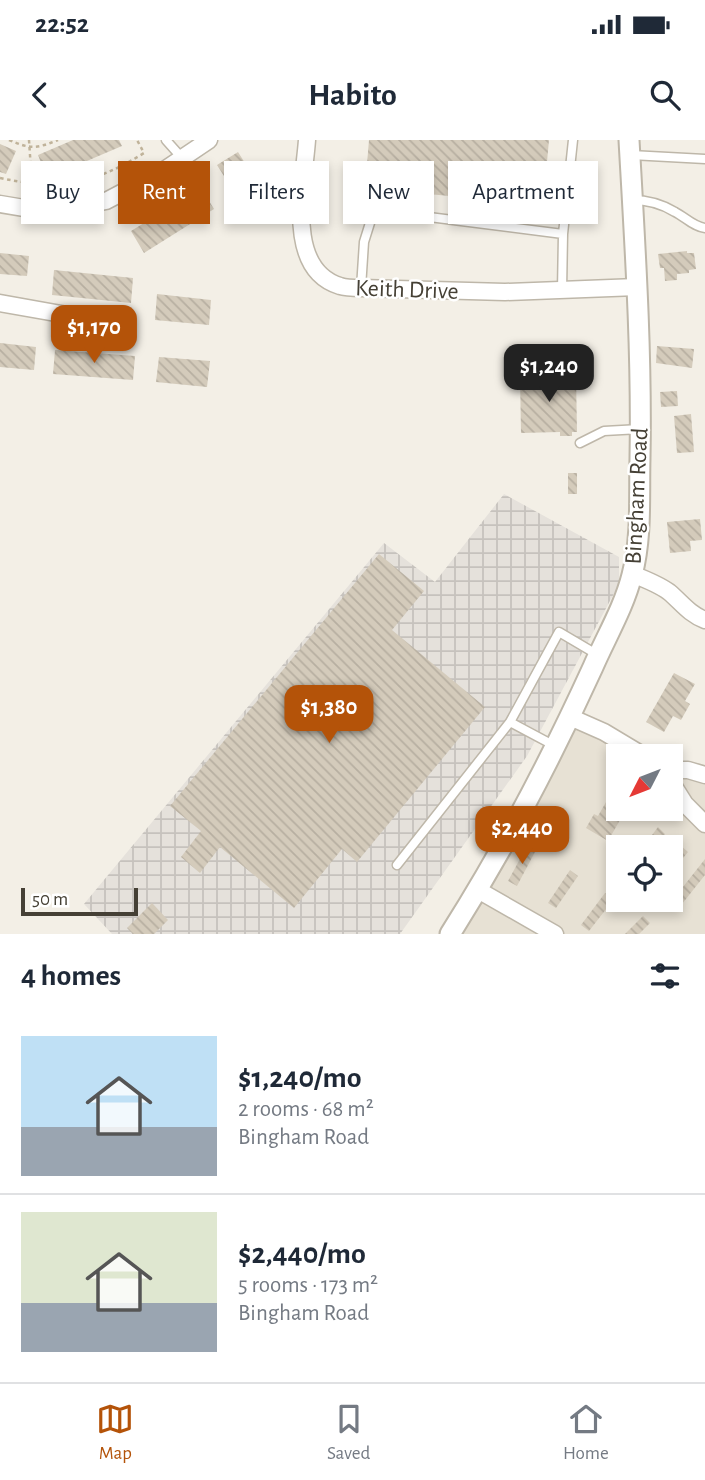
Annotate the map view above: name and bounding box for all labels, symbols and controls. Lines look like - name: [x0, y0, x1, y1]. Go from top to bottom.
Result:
- text: 22:52: [35, 11, 89, 37]
- icon: back: [21, 76, 59, 114]
- icon: search: [646, 76, 684, 114]
- text: Habito: [308, 79, 397, 111]
- chip: Buy: [21, 161, 104, 224]
- chip: Rent: [118, 161, 210, 224]
- chip: Filters: [224, 161, 329, 224]
- chip: New: [343, 161, 434, 224]
- chip: Apartment: [448, 161, 598, 224]
- street label: Keith Drive: [355, 276, 459, 304]
- pin: $1,170: [37, 306, 151, 365]
- text: $1,170: [67, 316, 121, 339]
- pin: $1,240: [492, 344, 606, 404]
- text: $1,240: [520, 355, 578, 378]
- street label: Bingham Road: [621, 427, 653, 565]
- pin: $1,380: [272, 686, 386, 745]
- text: $1,380: [300, 696, 358, 719]
- north arrow: [606, 744, 682, 821]
- map controls: [606, 744, 683, 912]
- pin: $2,440: [465, 806, 579, 866]
- text: $2,440: [491, 817, 553, 840]
- button: locate: [606, 835, 683, 912]
- scale bar: [21, 885, 138, 917]
- text: 50 m: [32, 890, 68, 909]
- icon: filters: [646, 957, 684, 995]
- text: 4 homes: [21, 961, 121, 991]
- text: $1,240/mo: [238, 1063, 362, 1093]
- icon: home: [77, 1064, 161, 1148]
- text: 2 rooms · 68 m²: [238, 1098, 374, 1121]
- text: Bingham Road: [238, 1126, 369, 1149]
- text: $2,440/mo: [238, 1239, 366, 1269]
- icon: home: [77, 1240, 161, 1324]
- text: 5 rooms · 173 m²: [238, 1274, 378, 1297]
- text: Bingham Road: [238, 1302, 369, 1325]
- tab: Map: [96, 1400, 134, 1465]
- tab: Saved: [327, 1400, 370, 1465]
- tab: Home: [563, 1400, 609, 1465]

